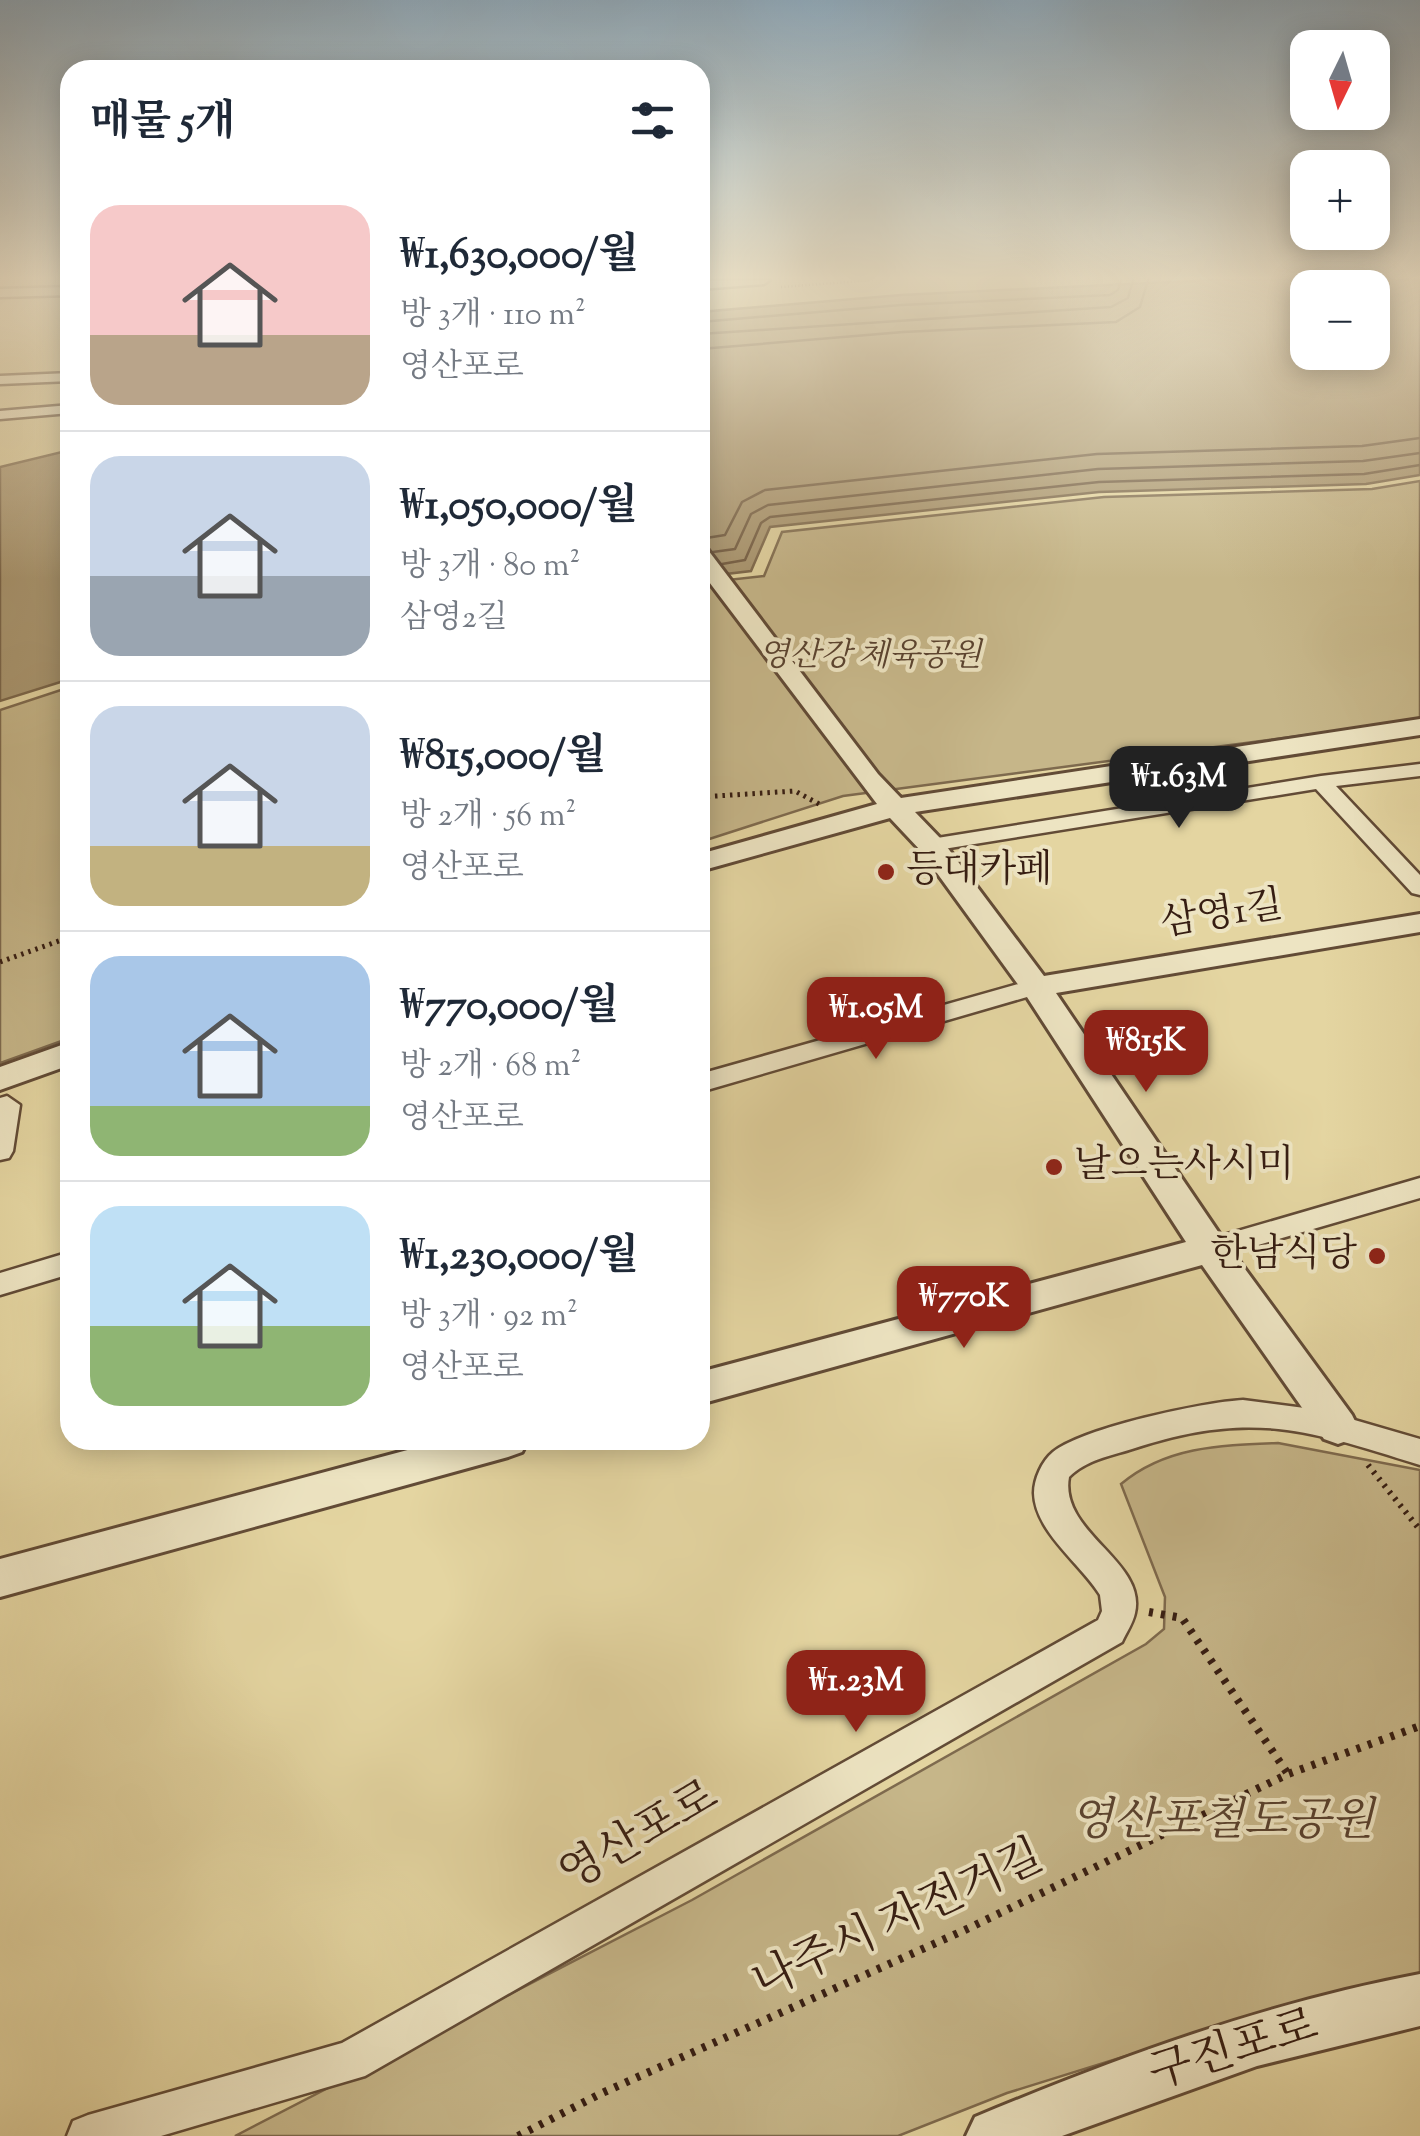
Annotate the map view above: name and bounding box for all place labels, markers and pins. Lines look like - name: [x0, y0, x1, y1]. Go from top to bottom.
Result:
- pin: ₩1.63M: [1098, 746, 1260, 831]
- place label: 등대카페: [906, 845, 1053, 899]
- marker: 등대카페: [875, 861, 897, 883]
- pin: ₩1.05M: [795, 977, 957, 1062]
- pin: ₩815K: [1076, 1010, 1216, 1095]
- place label: 날으는사시미: [1074, 1140, 1294, 1194]
- marker: 날으는사시미: [1043, 1156, 1065, 1178]
- place label: 한남식당: [1210, 1229, 1357, 1283]
- marker: 한남식당: [1366, 1245, 1388, 1267]
- pin: ₩770K: [894, 1266, 1034, 1351]
- pin: ₩1.23M: [775, 1650, 937, 1735]

